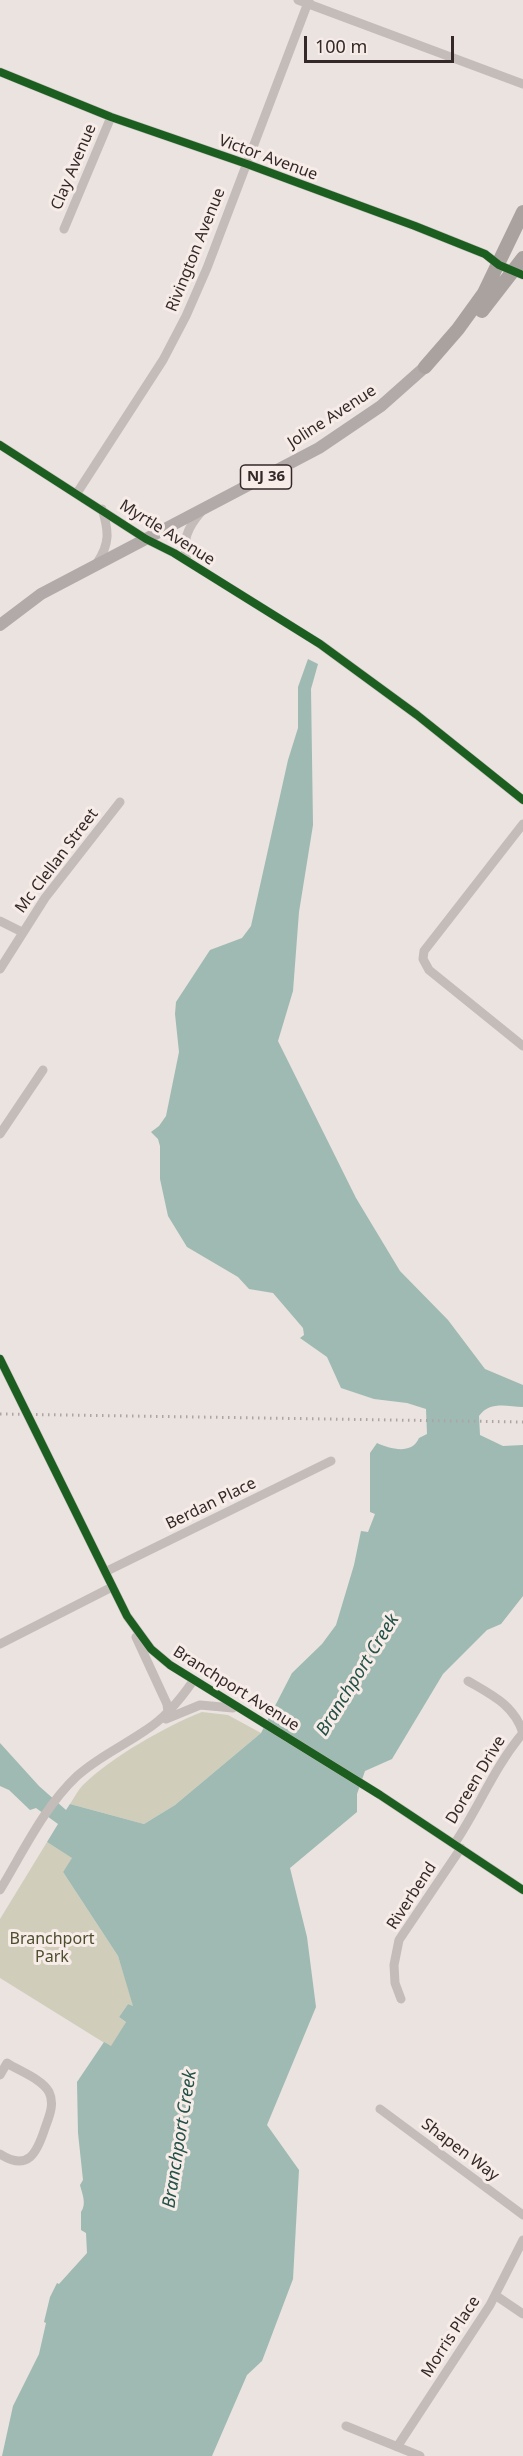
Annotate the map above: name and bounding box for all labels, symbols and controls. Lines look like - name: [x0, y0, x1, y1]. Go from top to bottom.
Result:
- scale bar: [307, 24, 457, 62]
- text: 100 m: [315, 34, 367, 58]
- street label: Clay Avenue: [47, 121, 101, 213]
- street label: Victor Avenue: [216, 131, 320, 185]
- street label: Rivington Avenue: [162, 185, 230, 315]
- street label: Joline Avenue: [284, 381, 380, 453]
- road number: NJ 36: [240, 465, 292, 489]
- street label: Myrtle Avenue: [116, 496, 218, 570]
- street label: Mc Clellan Street: [12, 805, 102, 917]
- street label: Berdan Place: [163, 1474, 259, 1534]
- water label: Branchport Creek: [312, 1610, 404, 1740]
- street label: Branchport Avenue: [169, 1642, 303, 1736]
- street label: Doreen Drive: [442, 1732, 510, 1828]
- street label: Riverbend: [383, 1859, 441, 1933]
- park label: Branchport Park: [9, 1929, 95, 1967]
- water label: Branchport Creek: [158, 2068, 202, 2210]
- street label: Shapen Way: [417, 2115, 503, 2185]
- street label: Morris Place: [418, 2293, 484, 2381]

